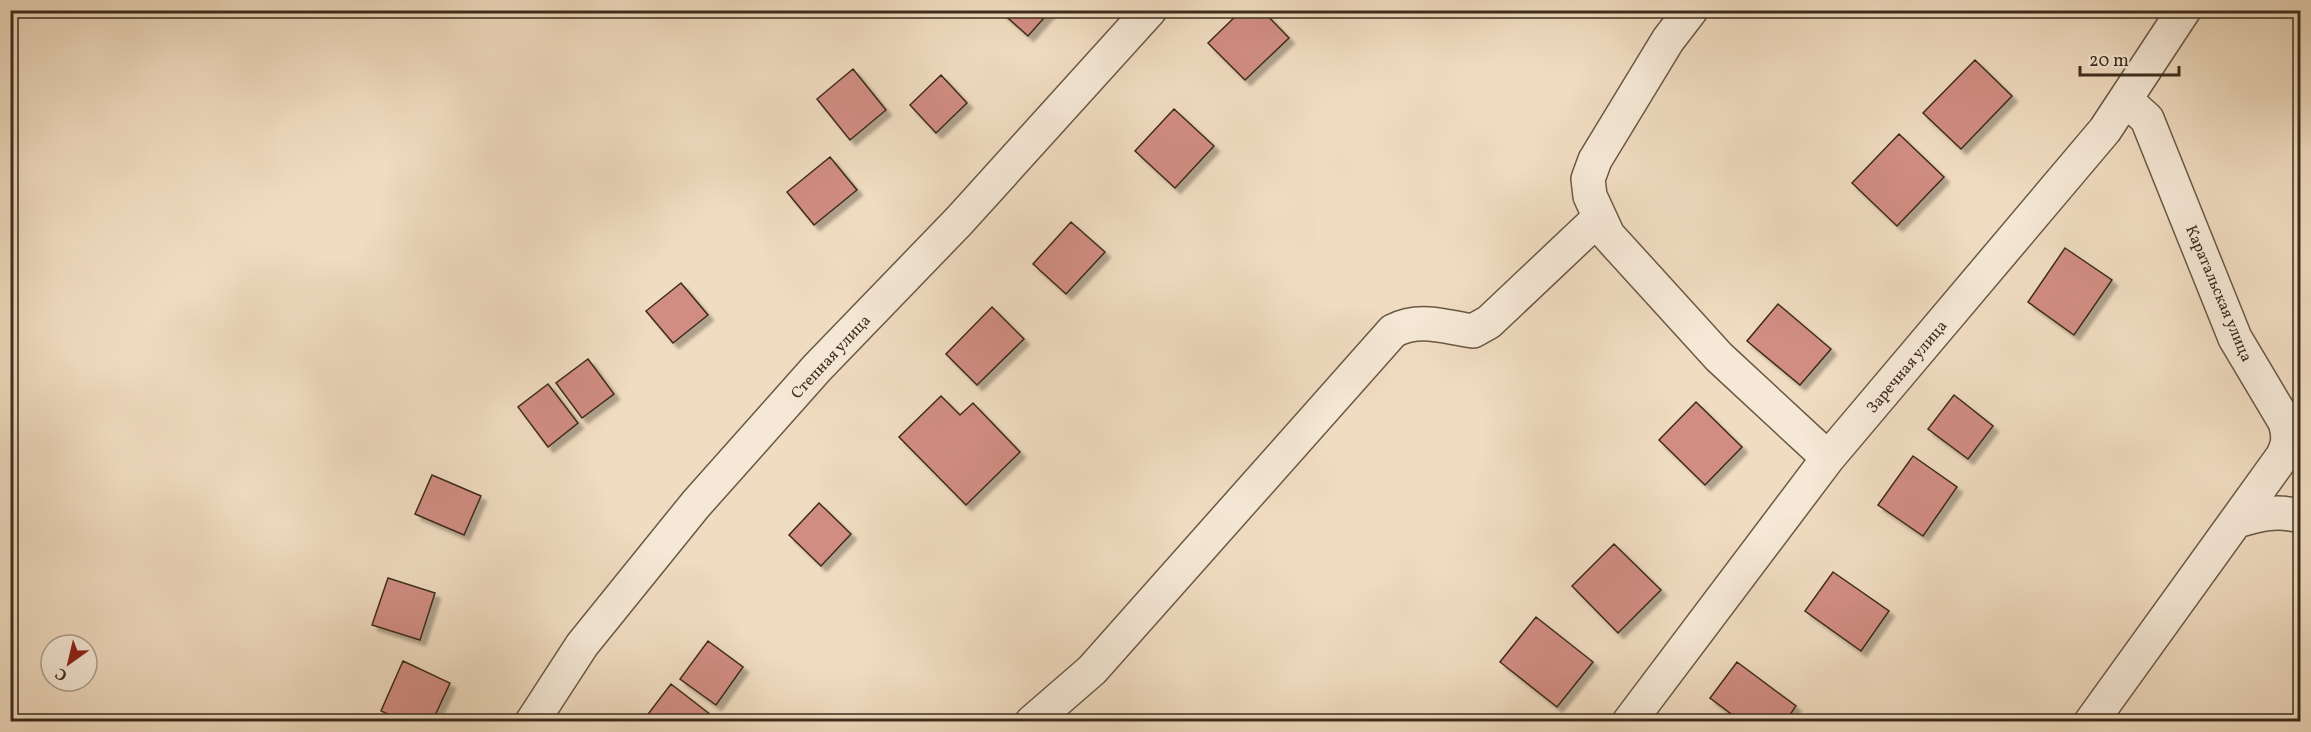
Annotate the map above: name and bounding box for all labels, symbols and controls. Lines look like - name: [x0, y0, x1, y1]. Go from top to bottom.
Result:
- scale bar: [2080, 39, 2179, 77]
- text: 20 m: [2089, 49, 2129, 74]
- street label: Каратальская улица: [2179, 222, 2257, 366]
- street label: Степная улица: [787, 310, 876, 404]
- street label: Заречная улица: [1862, 316, 1953, 419]
- north arrow: [39, 633, 99, 693]
- text: С: [51, 662, 72, 686]

